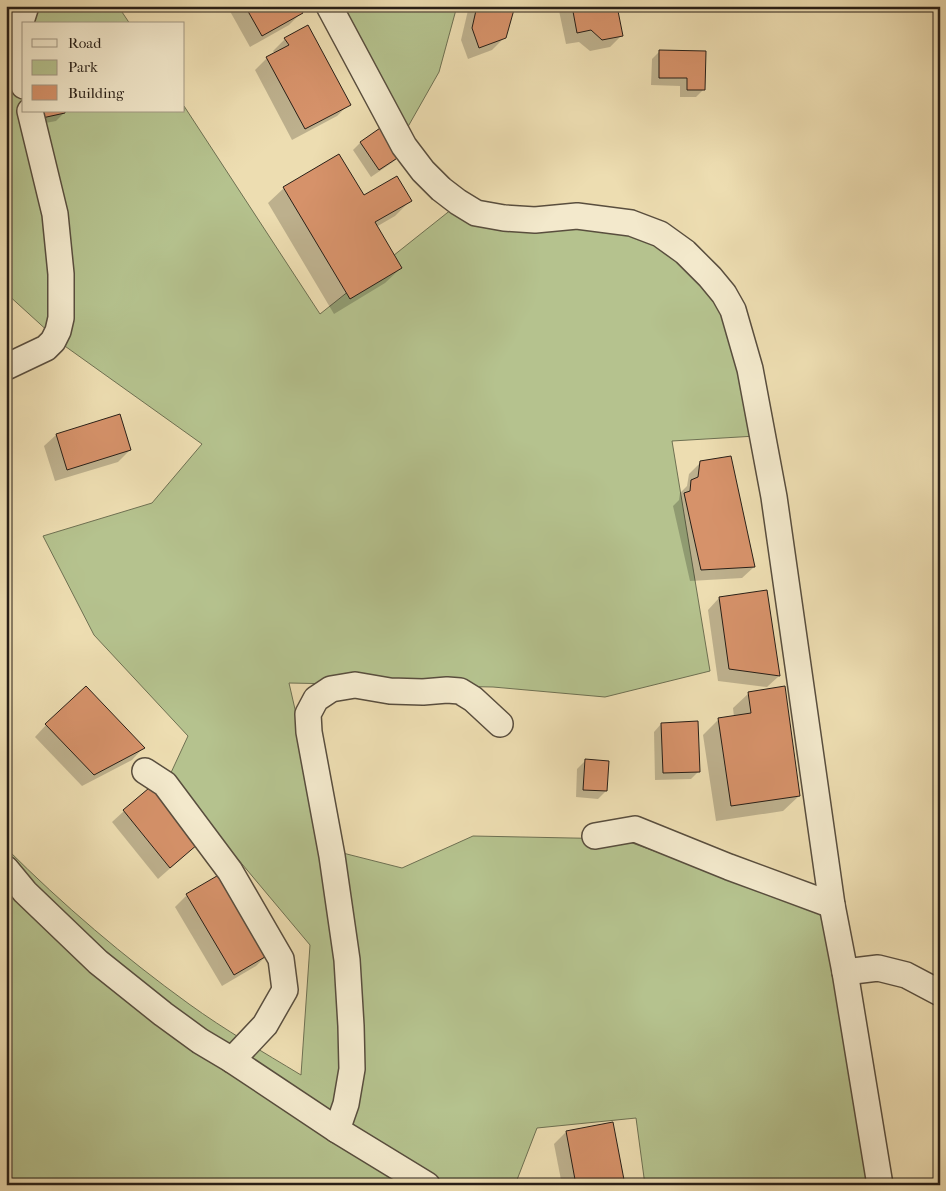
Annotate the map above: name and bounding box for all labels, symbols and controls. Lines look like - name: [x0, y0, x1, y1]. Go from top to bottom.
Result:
- legend: [22, 22, 185, 112]
- text: Road: [68, 34, 102, 52]
- text: Park: [68, 58, 98, 76]
- text: Building: [68, 84, 125, 102]

